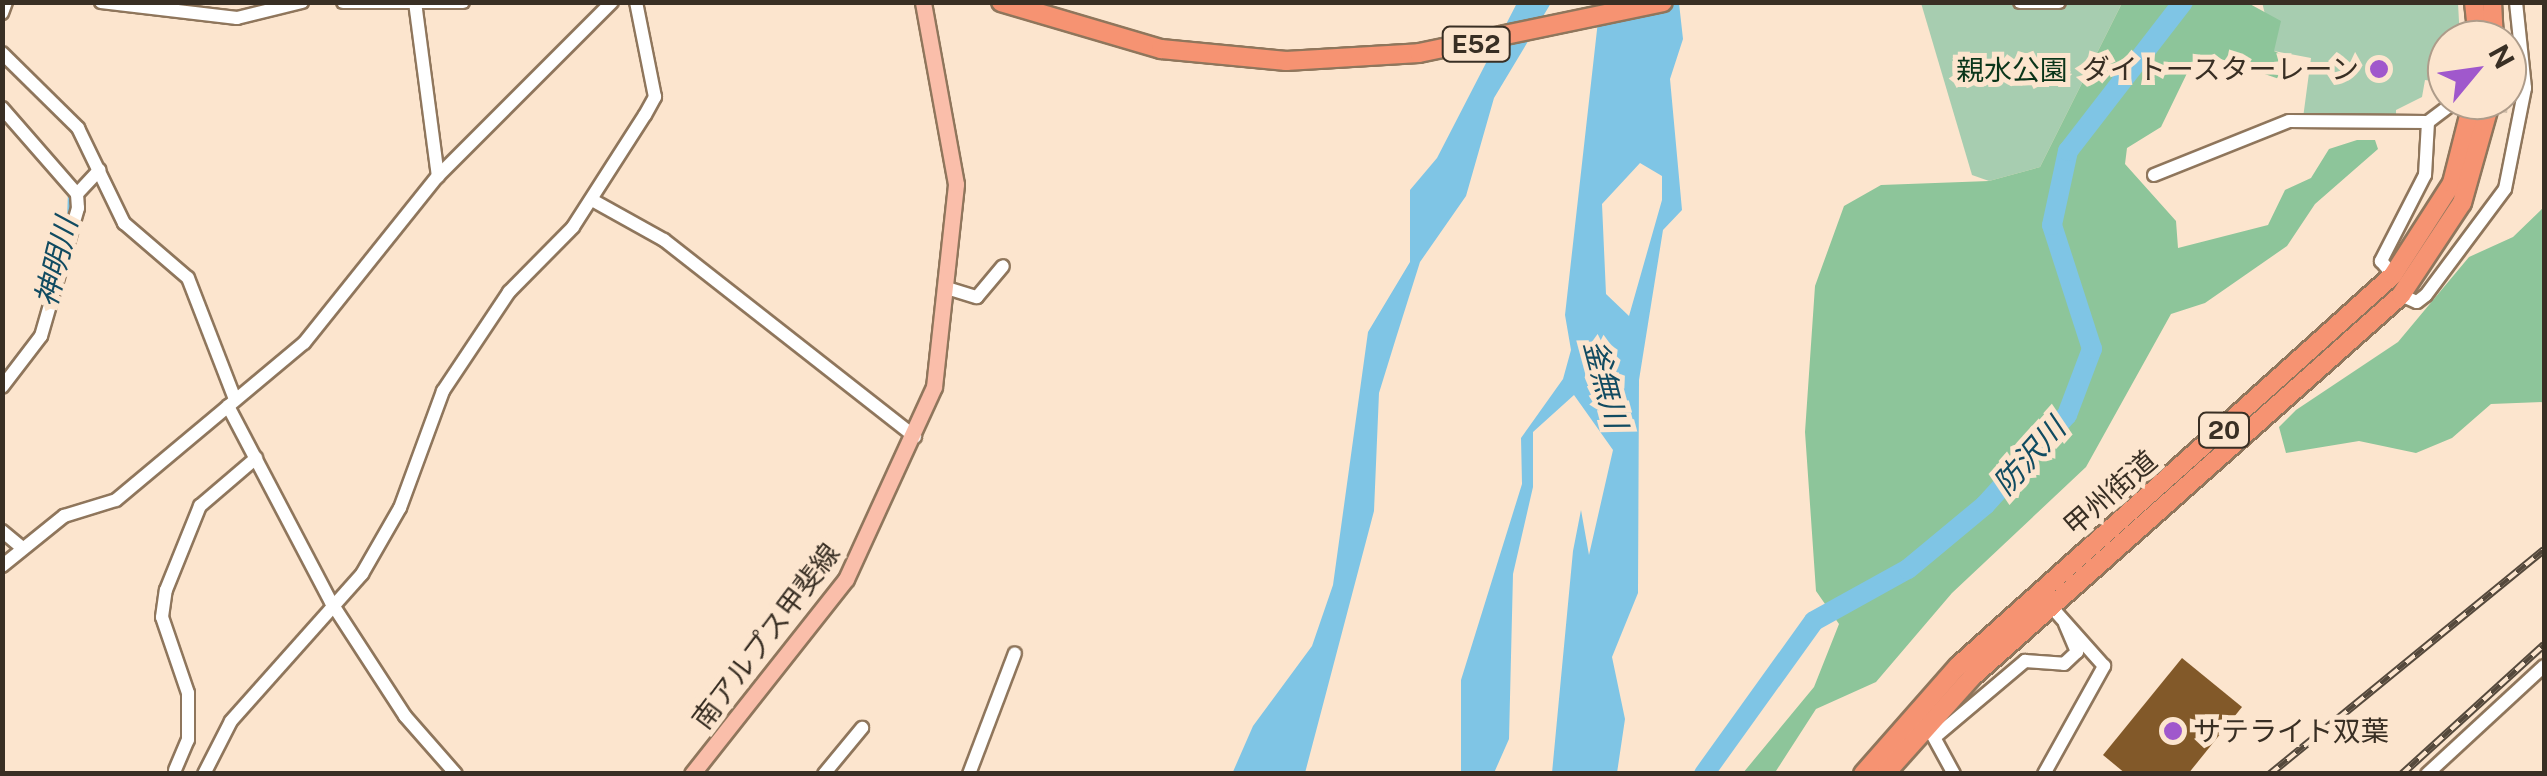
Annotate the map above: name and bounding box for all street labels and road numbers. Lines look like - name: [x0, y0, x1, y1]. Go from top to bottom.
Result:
- road number: E52: [1441, 24, 1511, 64]
- road number: 20: [2196, 410, 2252, 450]
- street label: 甲州街道: [2057, 444, 2163, 542]
- street label: 南アルプス甲斐線: [685, 536, 847, 736]

